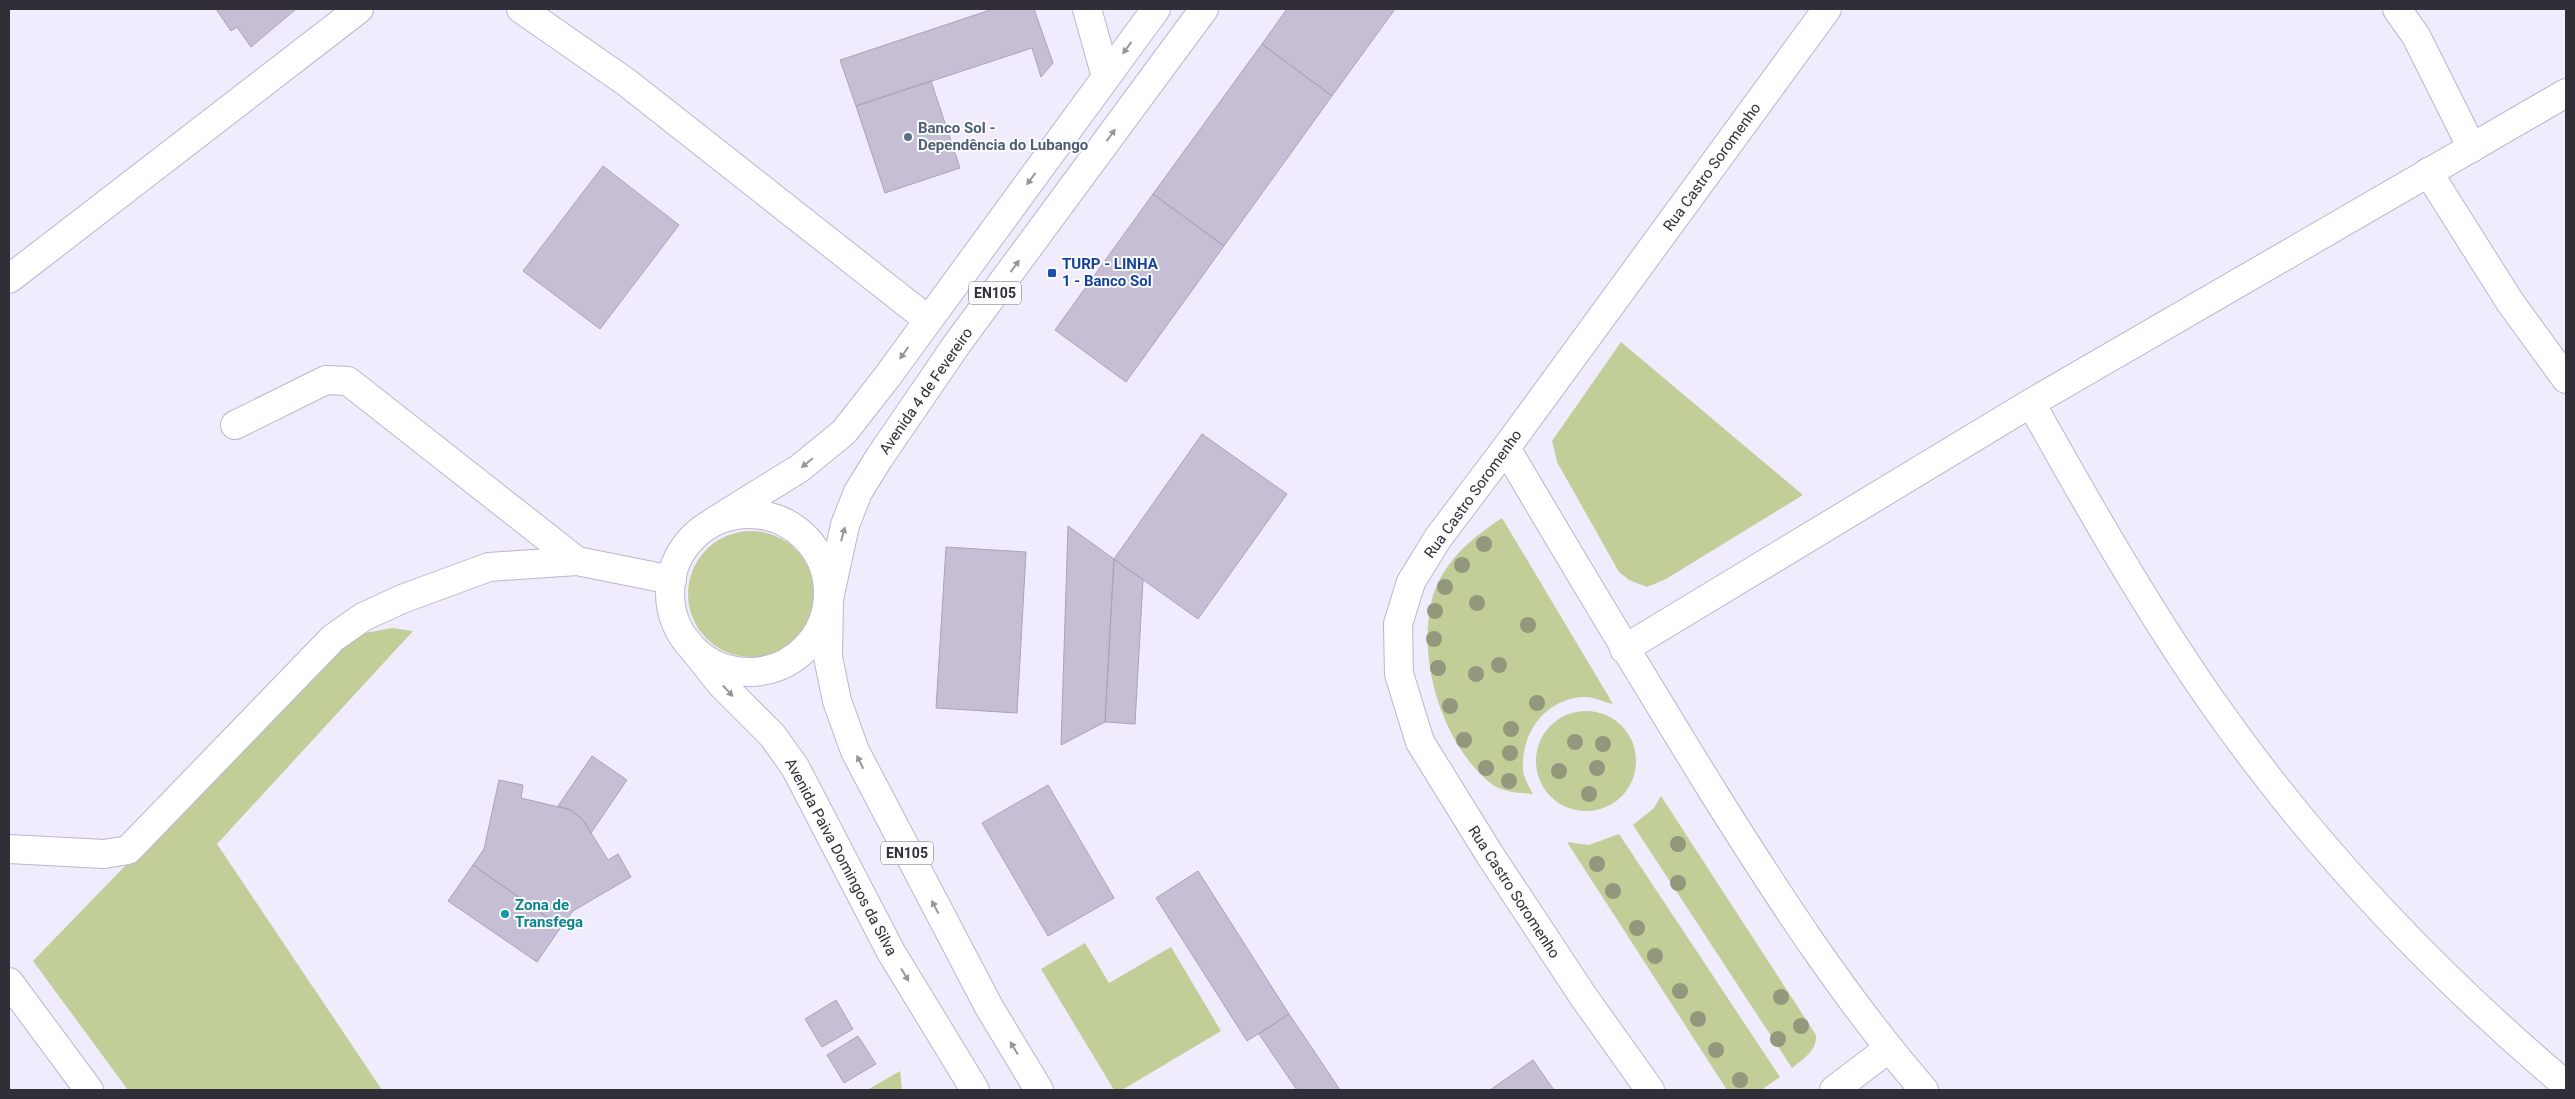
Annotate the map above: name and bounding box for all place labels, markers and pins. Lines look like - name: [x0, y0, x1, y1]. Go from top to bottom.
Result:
- place label: Banco Sol - Dependência do Lubango: [918, 119, 1088, 154]
- marker: Banco Sol - Dependência do Lubango: [902, 131, 914, 143]
- place label: TURP - LINHA 1 - Banco Sol: [1062, 255, 1159, 290]
- marker: TURP - LINHA 1 - Banco Sol: [1046, 267, 1058, 279]
- place label: Zona de Transfega: [515, 896, 583, 931]
- marker: Zona de Transfega: [499, 908, 511, 920]

